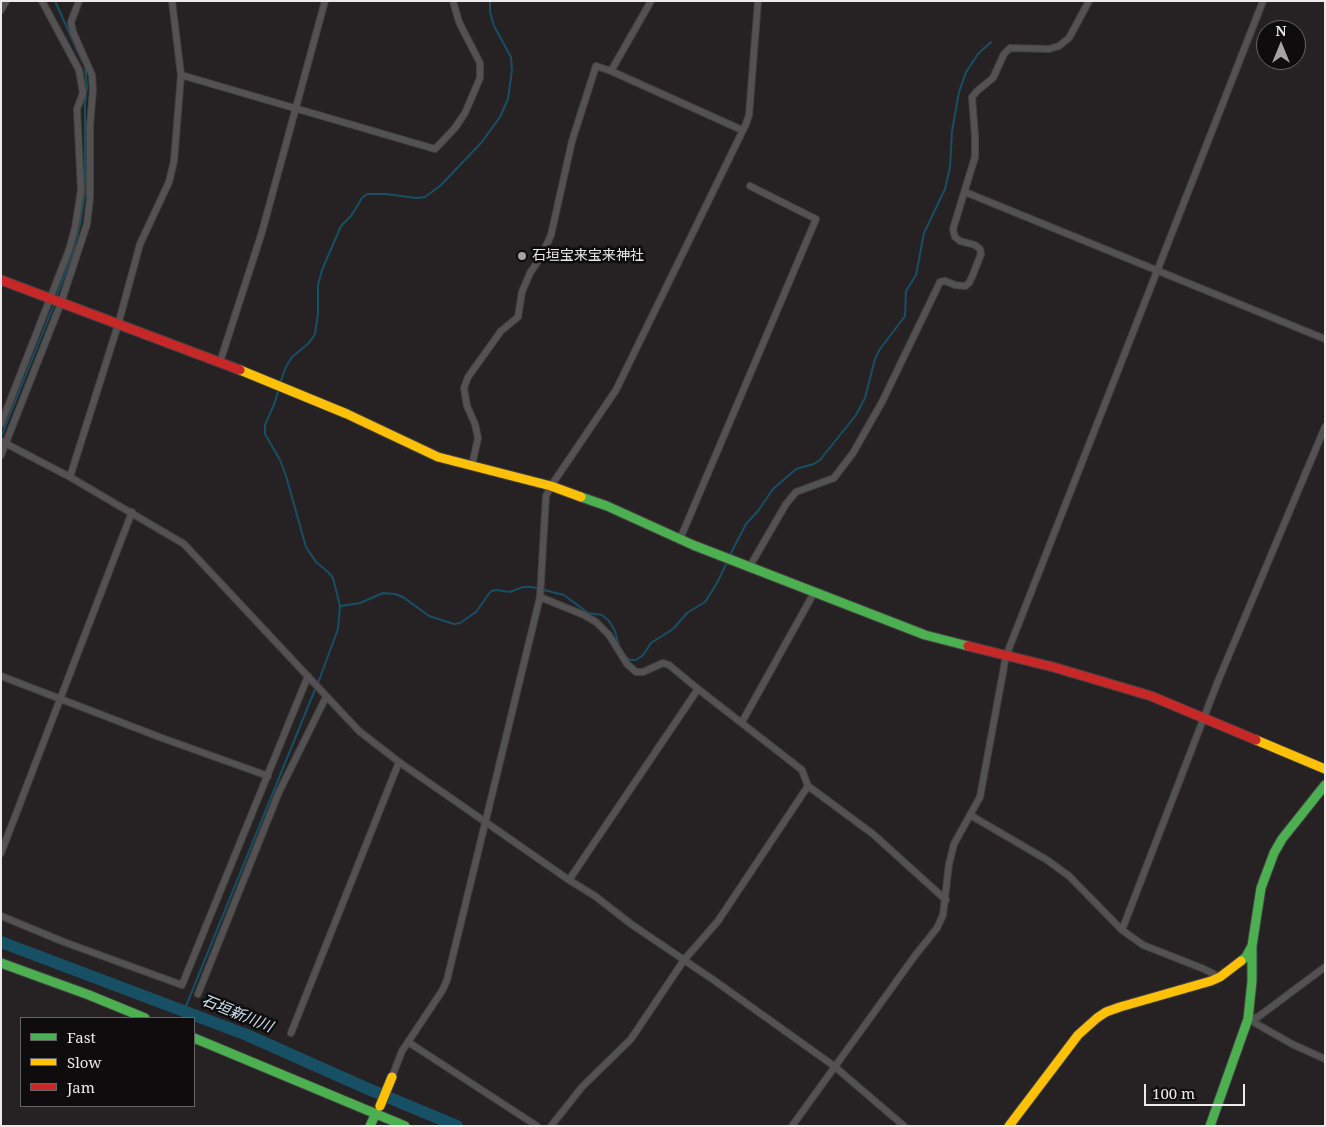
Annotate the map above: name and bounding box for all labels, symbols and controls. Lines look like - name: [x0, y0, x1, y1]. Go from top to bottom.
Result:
- north arrow: [1256, 20, 1306, 70]
- text: N: [1275, 21, 1287, 40]
- place label: 石垣宝来宝来神社: [532, 248, 644, 264]
- marker: 石垣宝来宝来神社: [516, 250, 528, 262]
- water label: 石垣新川川: [199, 992, 275, 1036]
- legend: [20, 1017, 195, 1107]
- text: Fast: [67, 1027, 96, 1047]
- text: Slow: [67, 1052, 101, 1072]
- scale bar: [1146, 1074, 1247, 1106]
- text: Jam: [67, 1077, 95, 1097]
- text: 100 m: [1152, 1083, 1195, 1103]

